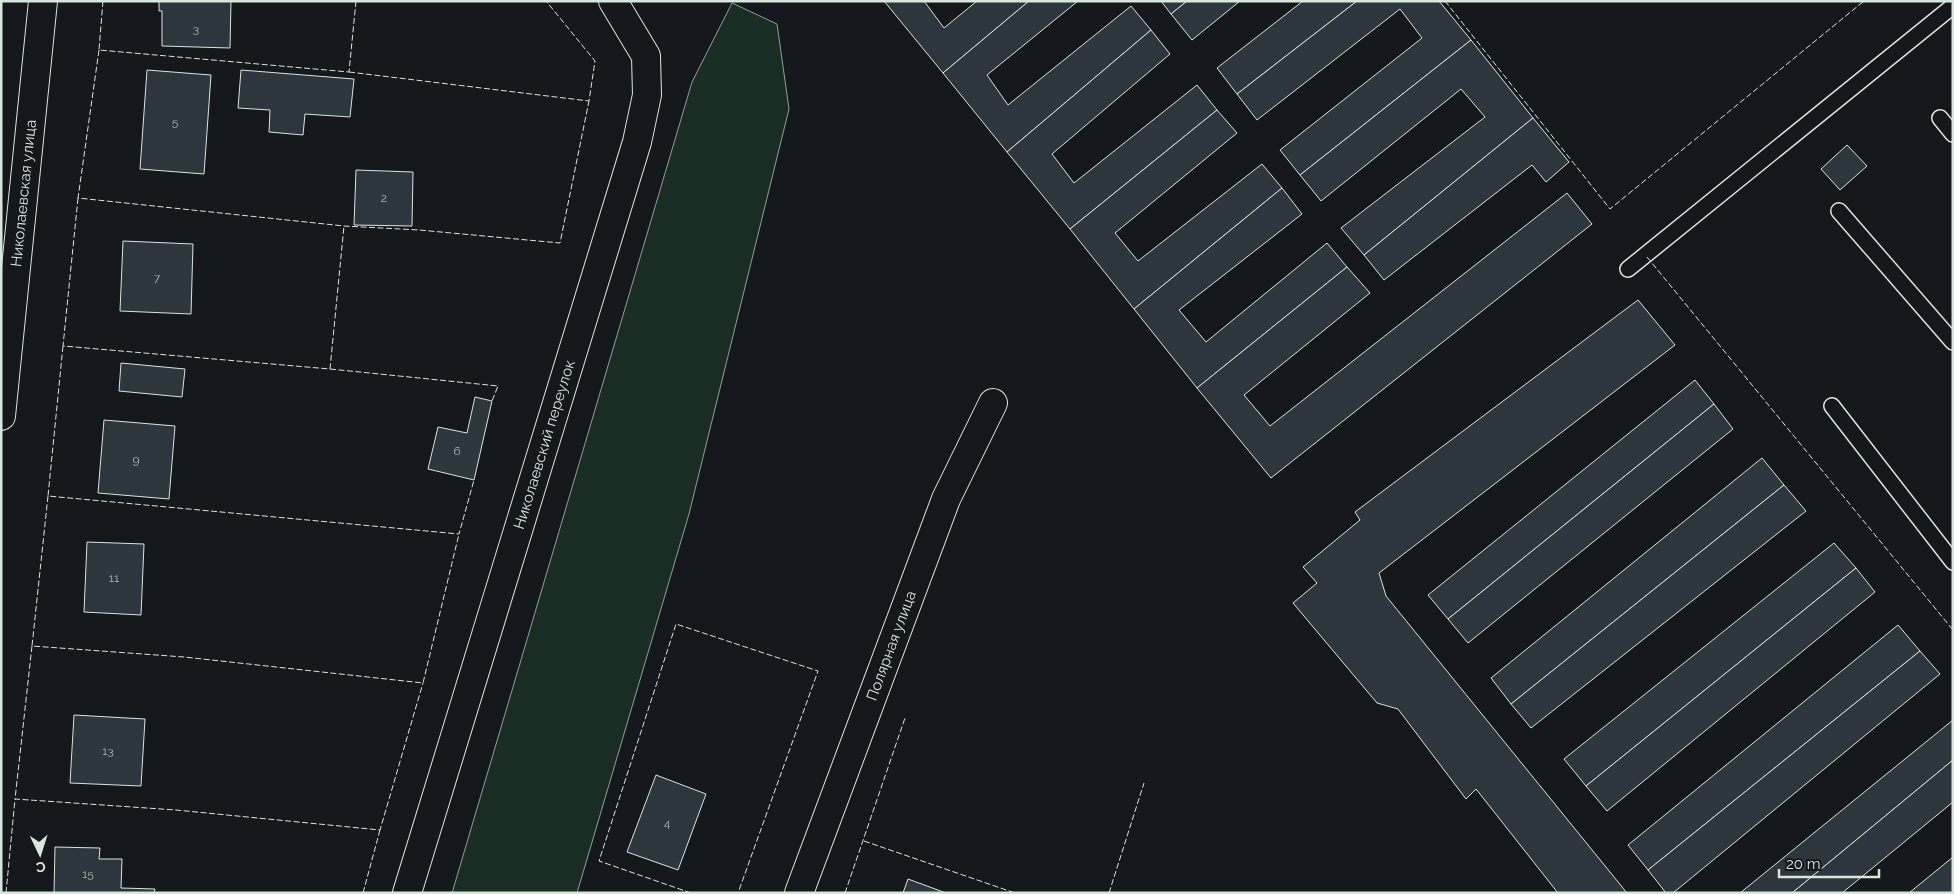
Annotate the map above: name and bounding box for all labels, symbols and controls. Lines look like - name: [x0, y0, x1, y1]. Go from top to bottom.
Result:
- house number: 3: [193, 22, 199, 36]
- house number: 5: [172, 115, 179, 129]
- street label: Николаевская улица: [7, 119, 40, 268]
- house number: 2: [381, 191, 387, 205]
- house number: 7: [154, 271, 161, 285]
- street label: Николаевский переулок: [510, 357, 579, 531]
- house number: 6: [453, 444, 461, 458]
- house number: 9: [132, 453, 140, 467]
- house number: 11: [109, 571, 119, 585]
- street label: Полярная улица: [863, 588, 920, 703]
- house number: 13: [102, 744, 114, 758]
- house number: 4: [664, 816, 671, 830]
- north arrow: [15, 829, 65, 879]
- scale bar: [1779, 846, 1879, 878]
- text: 20 m: [1786, 855, 1821, 873]
- text: С: [35, 859, 46, 875]
- house number: 15: [82, 867, 94, 881]

